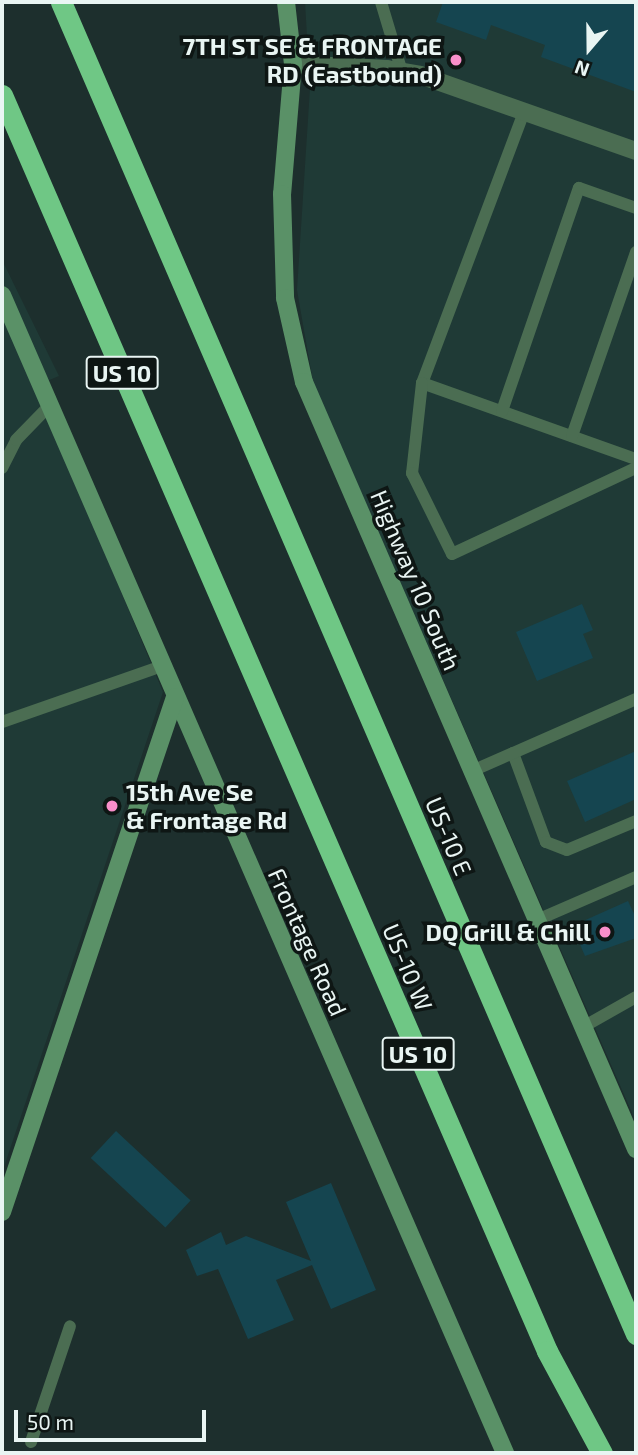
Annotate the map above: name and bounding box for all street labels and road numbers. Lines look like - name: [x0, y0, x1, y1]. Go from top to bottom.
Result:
- road number: US 10: [85, 354, 159, 392]
- street label: Highway 10 South: [365, 485, 467, 675]
- street label: US-10 E: [420, 793, 478, 879]
- street label: Frontage Road: [263, 864, 353, 1020]
- street label: US-10 W: [377, 919, 439, 1015]
- road number: US 10: [381, 1035, 455, 1074]

